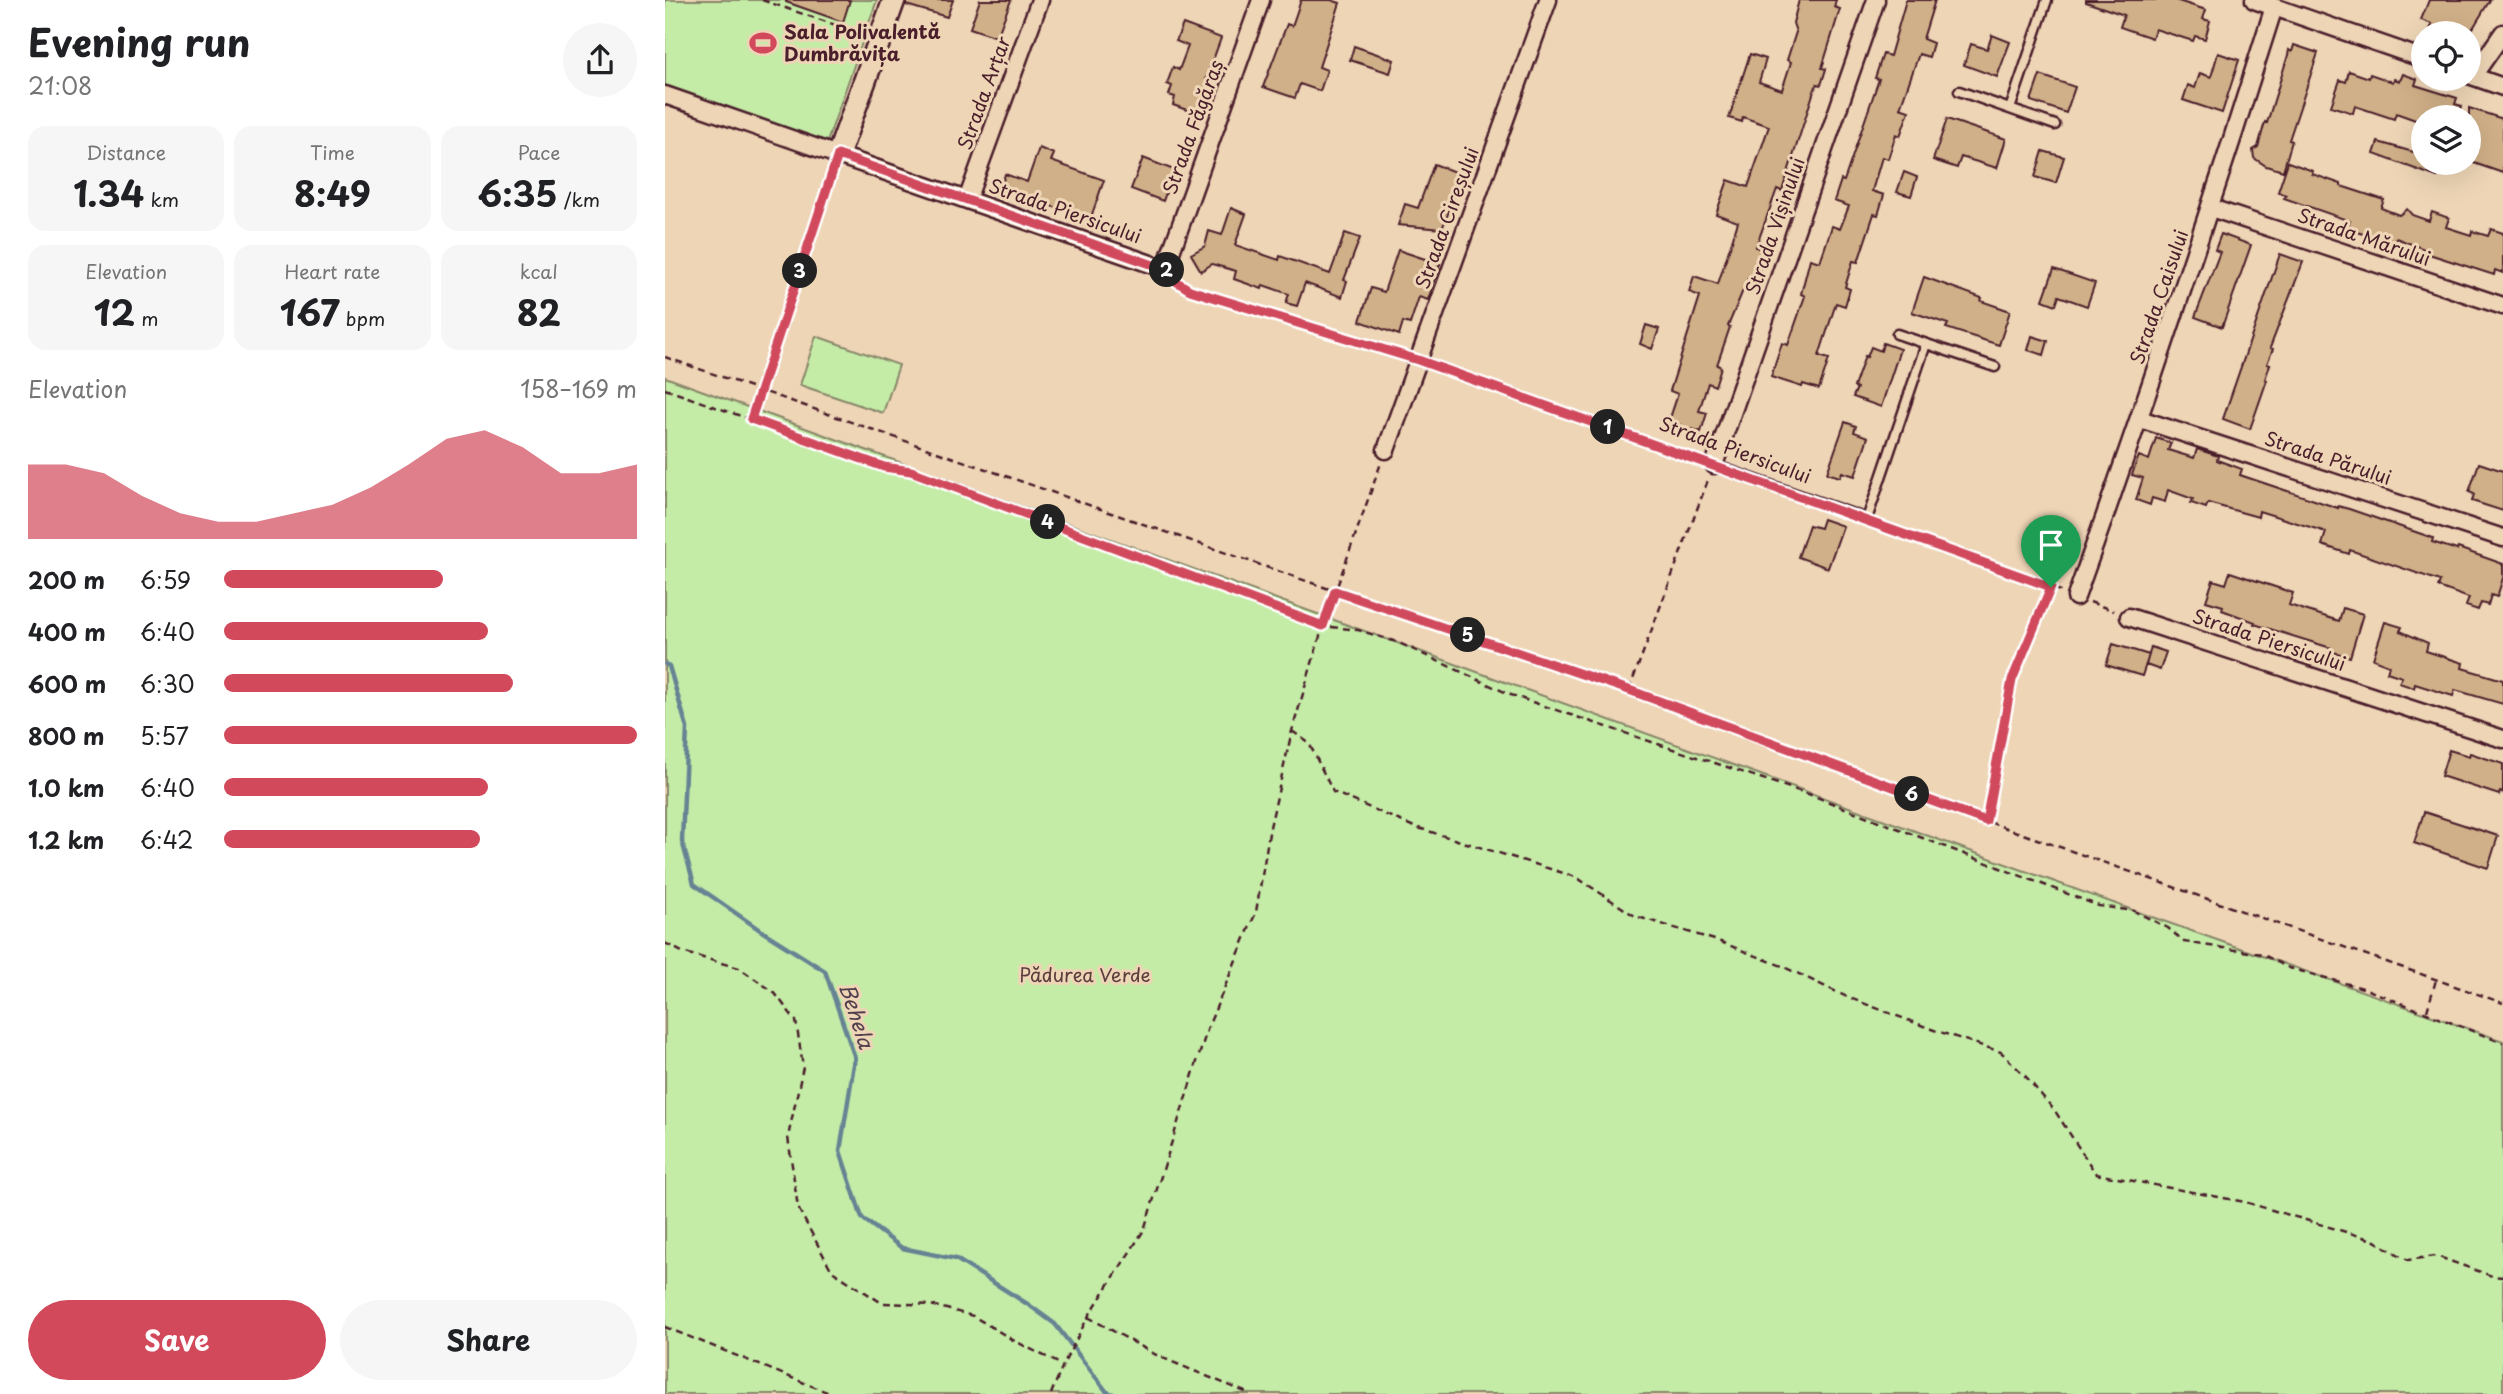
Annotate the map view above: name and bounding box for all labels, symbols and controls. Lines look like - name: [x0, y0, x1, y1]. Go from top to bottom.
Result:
- text: Evening run: [28, 13, 250, 70]
- place label: Sala Polivalentă Dumbrăvița: [784, 17, 941, 67]
- map controls: [2411, 21, 2481, 175]
- button: locate: [2411, 21, 2481, 91]
- button: share: [563, 23, 637, 97]
- sports icon: Sala Polivalentă Dumbrăvița: [748, 28, 778, 58]
- street label: Strada Arțar: [950, 32, 1017, 153]
- street label: Strada Făgăraș: [1155, 56, 1229, 198]
- text: 21:08: [28, 68, 92, 103]
- button: layers: [2411, 105, 2481, 175]
- text: Distance: [86, 138, 166, 166]
- text: Time: [310, 138, 355, 166]
- text: Pace: [517, 138, 560, 166]
- street label: Strada Cireșului: [1407, 143, 1485, 293]
- street label: Strada Vișinului: [1737, 153, 1811, 298]
- text: 1.34: [73, 166, 144, 219]
- text: 8:49: [294, 166, 371, 219]
- text: 6:35: [478, 166, 558, 219]
- street label: Strada Piersicului: [985, 171, 1145, 249]
- text: km: [144, 185, 179, 213]
- text: /km: [558, 185, 600, 213]
- street label: Strada Mărului: [2294, 200, 2435, 272]
- street label: Strada Caisului: [2122, 226, 2194, 368]
- pin: 2: [1149, 252, 1185, 288]
- pin: 3: [783, 254, 817, 288]
- text: 2: [1160, 255, 1173, 283]
- text: 3: [793, 256, 806, 284]
- text: Elevation: [85, 257, 167, 285]
- text: Heart rate: [285, 257, 380, 285]
- text: kcal: [520, 257, 558, 285]
- text: 12: [94, 285, 135, 338]
- text: 167: [280, 285, 340, 338]
- text: 82: [517, 285, 561, 338]
- text: m: [135, 304, 159, 332]
- text: bpm: [340, 304, 385, 332]
- text: Elevation: [28, 371, 127, 406]
- text: 158–169 m: [520, 371, 637, 406]
- street label: Strada Piersicului: [1656, 409, 1815, 490]
- pin: 1: [1591, 410, 1625, 444]
- text: 1: [1603, 412, 1612, 440]
- street label: Strada Părului: [2261, 423, 2396, 491]
- pin: 4: [1031, 504, 1065, 540]
- text: 4: [1041, 507, 1054, 535]
- pin: [2021, 515, 2081, 587]
- icon: arrive: [2032, 526, 2070, 564]
- text: 200 m: [28, 562, 105, 597]
- text: 6:59: [140, 562, 191, 597]
- street label: Strada Piersicului: [2189, 601, 2350, 677]
- text: 400 m: [28, 614, 106, 649]
- text: 6:40: [140, 614, 195, 649]
- pin: 5: [1451, 618, 1485, 652]
- text: 5: [1461, 620, 1474, 648]
- text: 600 m: [28, 666, 106, 701]
- text: 6:30: [140, 666, 195, 701]
- text: 800 m: [28, 718, 105, 753]
- text: 5:57: [140, 718, 189, 753]
- text: 1.0 km: [28, 770, 105, 805]
- text: 6:40: [140, 770, 195, 805]
- pin: 6: [1895, 776, 1929, 812]
- text: 6: [1905, 779, 1918, 807]
- text: 1.2 km: [28, 822, 104, 857]
- text: 6:42: [140, 822, 193, 857]
- park label: Pădurea Verde: [1019, 960, 1151, 988]
- water label: Behela: [832, 978, 884, 1053]
- button: Save: [28, 1300, 326, 1380]
- button: Share: [340, 1300, 637, 1380]

